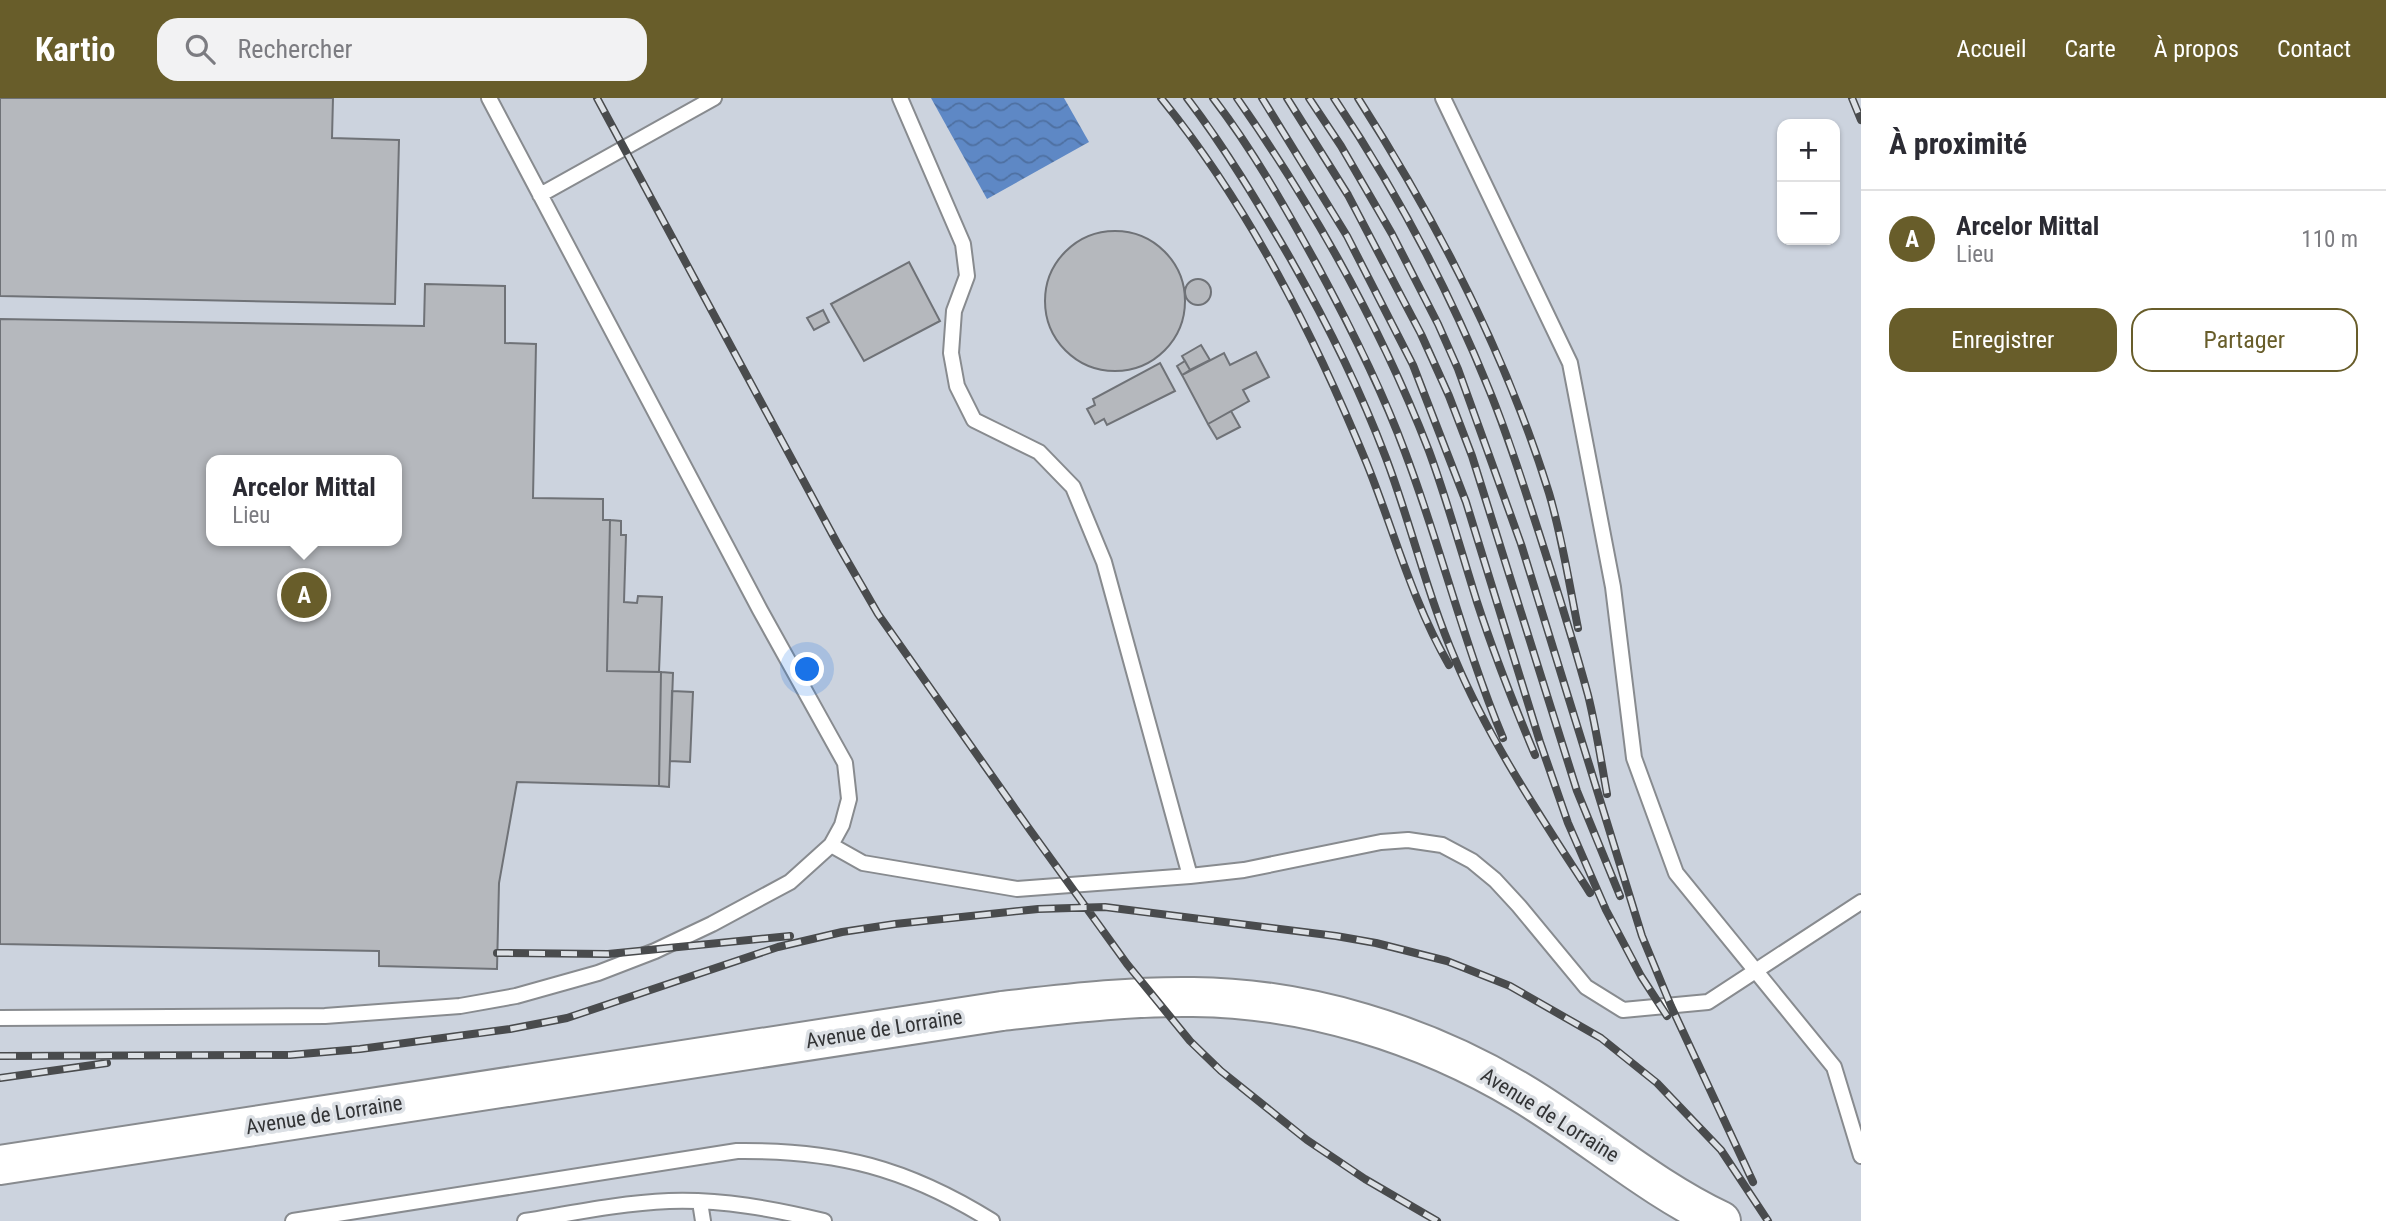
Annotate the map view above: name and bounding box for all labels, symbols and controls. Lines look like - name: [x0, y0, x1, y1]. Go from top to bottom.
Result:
- search box: [157, 18, 647, 81]
- text: Kartio: [35, 30, 115, 69]
- icon: search: [181, 30, 219, 68]
- text: Rechercher: [237, 34, 353, 64]
- text: Accueil: [1957, 35, 2026, 63]
- text: Carte: [2064, 35, 2116, 63]
- text: À propos: [2154, 35, 2239, 63]
- text: Contact: [2277, 35, 2351, 63]
- map controls: [1777, 119, 1840, 245]
- button: +: [1777, 119, 1840, 182]
- text: À proximité: [1889, 126, 2027, 161]
- button: −: [1777, 182, 1840, 245]
- text: Arcelor Mittal: [1956, 211, 2099, 241]
- text: A: [1905, 226, 1919, 253]
- text: 110 m: [2301, 226, 2358, 253]
- text: Lieu: [1956, 241, 1994, 268]
- button: Enregistrer: [1889, 308, 2117, 372]
- button: Partager: [2131, 308, 2358, 372]
- popup: [206, 455, 402, 546]
- text: Arcelor Mittal: [232, 472, 376, 502]
- text: Lieu: [232, 502, 270, 529]
- pin: A: [281, 569, 327, 621]
- your location: [790, 652, 824, 686]
- street label: Avenue de Lorraine: [804, 1005, 964, 1053]
- street label: Avenue de Lorraine: [1477, 1063, 1624, 1167]
- street label: Avenue de Lorraine: [244, 1091, 404, 1139]

